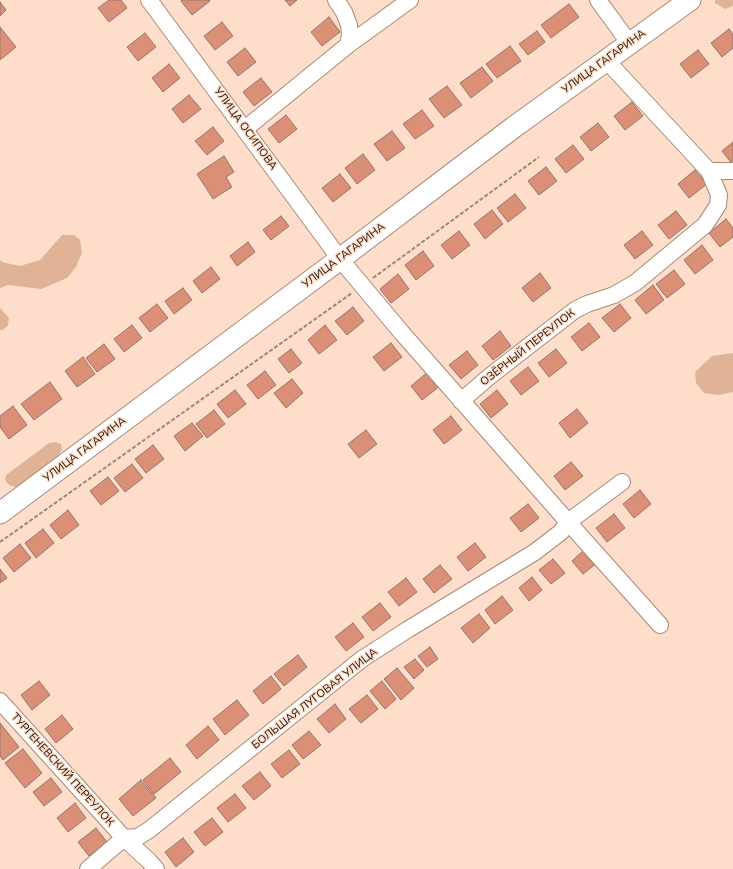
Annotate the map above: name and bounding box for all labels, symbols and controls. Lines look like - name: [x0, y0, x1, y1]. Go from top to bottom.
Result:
- street label: УЛИЦА ГАГАРИНА: [560, 27, 648, 97]
- street label: УЛИЦА ОСИПОВА: [211, 85, 279, 173]
- street label: УЛИЦА ГАГАРИНА: [300, 221, 388, 291]
- street label: ОЗЁРНЫЙ ПЕРЕУЛОК: [478, 307, 578, 389]
- street label: УЛИЦА ГАГАРИНА: [41, 415, 129, 485]
- street label: БОЛЬШАЯ ЛУГОВАЯ УЛИЦА: [249, 646, 381, 752]
- street label: ТУРГЕНЕВСКИЙ ПЕРЕУЛОК: [8, 711, 116, 829]

